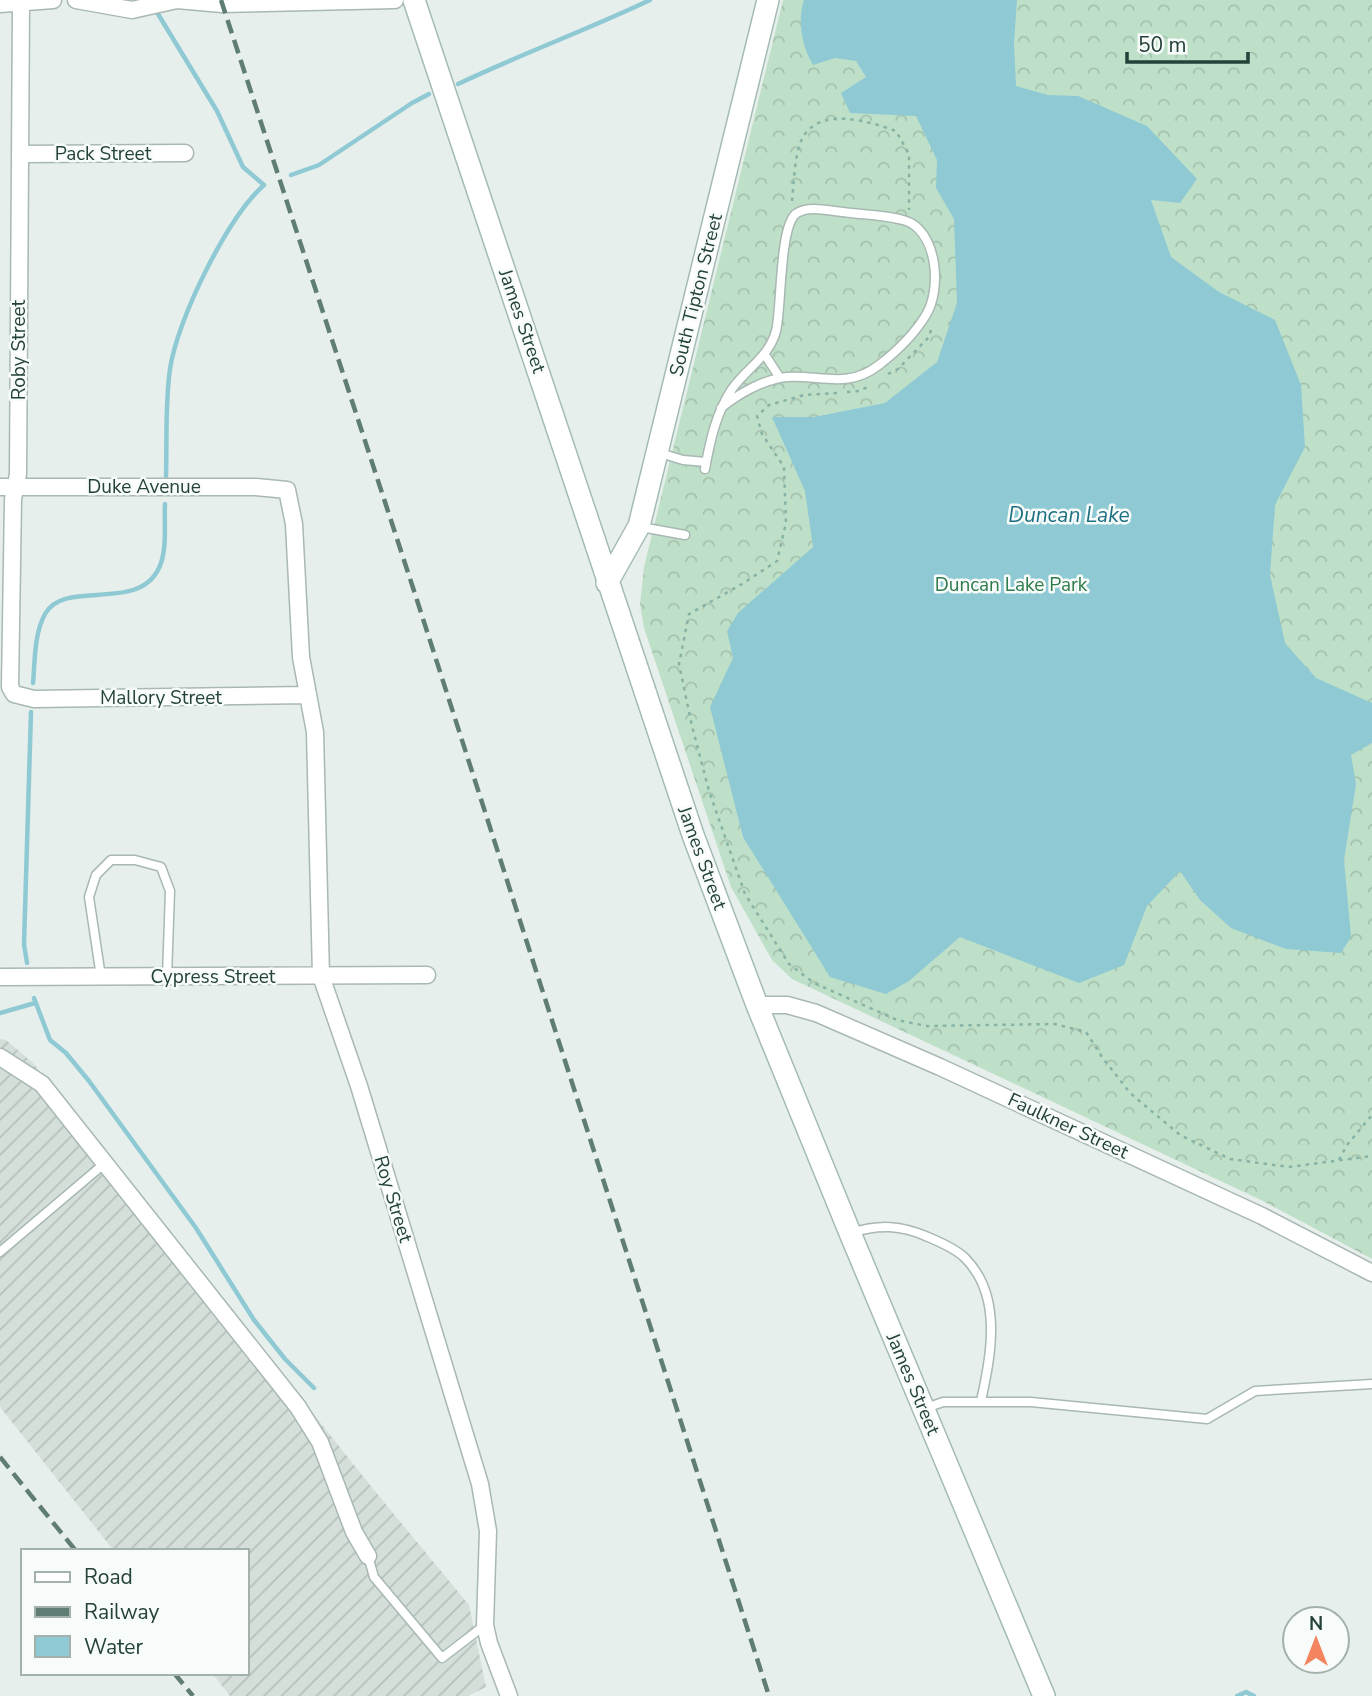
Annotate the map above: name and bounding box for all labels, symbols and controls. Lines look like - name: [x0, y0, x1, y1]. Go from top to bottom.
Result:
- scale bar: [1127, 21, 1248, 65]
- text: 50 m: [1138, 31, 1187, 59]
- street label: Pack Street: [55, 141, 152, 167]
- street label: South Tipton Street: [663, 211, 729, 379]
- street label: James Street: [492, 265, 552, 377]
- street label: Roby Street: [6, 299, 32, 400]
- street label: Duke Avenue: [87, 474, 201, 500]
- water label: Duncan Lake: [1008, 501, 1130, 529]
- park label: Duncan Lake Park: [935, 572, 1088, 598]
- street label: Mallory Street: [100, 685, 222, 711]
- street label: James Street: [671, 802, 733, 914]
- street label: Cypress Street: [151, 964, 276, 990]
- street label: Faulkner Street: [1003, 1087, 1133, 1165]
- street label: Roy Street: [367, 1152, 419, 1246]
- street label: James Street: [879, 1328, 946, 1439]
- legend: [21, 1549, 248, 1675]
- text: Road: [84, 1563, 133, 1591]
- text: Railway: [84, 1598, 159, 1626]
- north arrow: [1281, 1605, 1351, 1675]
- text: N: [1309, 1611, 1323, 1637]
- text: Water: [84, 1633, 143, 1661]

